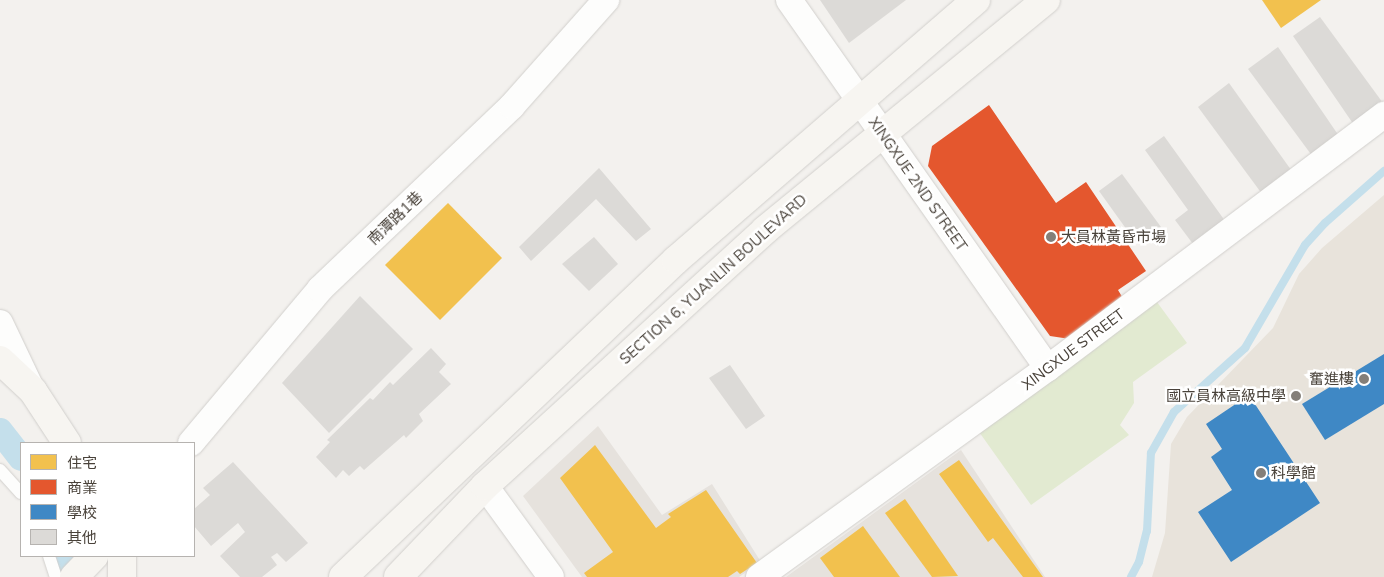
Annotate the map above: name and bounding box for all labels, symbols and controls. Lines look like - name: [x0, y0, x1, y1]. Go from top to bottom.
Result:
- street label: XINGXUE 2ND STREET: [865, 114, 971, 254]
- street label: 南潭路1巷: [364, 188, 426, 248]
- street label: SECTION 6, YUANLIN BOULEVARD: [616, 190, 810, 368]
- place label: 大員林黃昏市場: [1061, 228, 1166, 246]
- marker: 大員林黃昏市場: [1045, 231, 1057, 243]
- street label: XINGXUE STREET: [1018, 304, 1128, 394]
- place label: 奮進樓: [1309, 370, 1354, 388]
- marker: 奮進樓: [1358, 373, 1370, 385]
- place label: 國立員林高級中學: [1166, 387, 1286, 405]
- marker: 國立員林高級中學: [1290, 390, 1302, 402]
- legend: [20, 442, 195, 557]
- text: 住宅: [67, 453, 97, 472]
- place label: 科學館: [1271, 464, 1316, 482]
- marker: 科學館: [1255, 467, 1267, 479]
- text: 商業: [67, 478, 97, 497]
- text: 學校: [67, 503, 97, 522]
- text: 其他: [67, 528, 97, 547]

